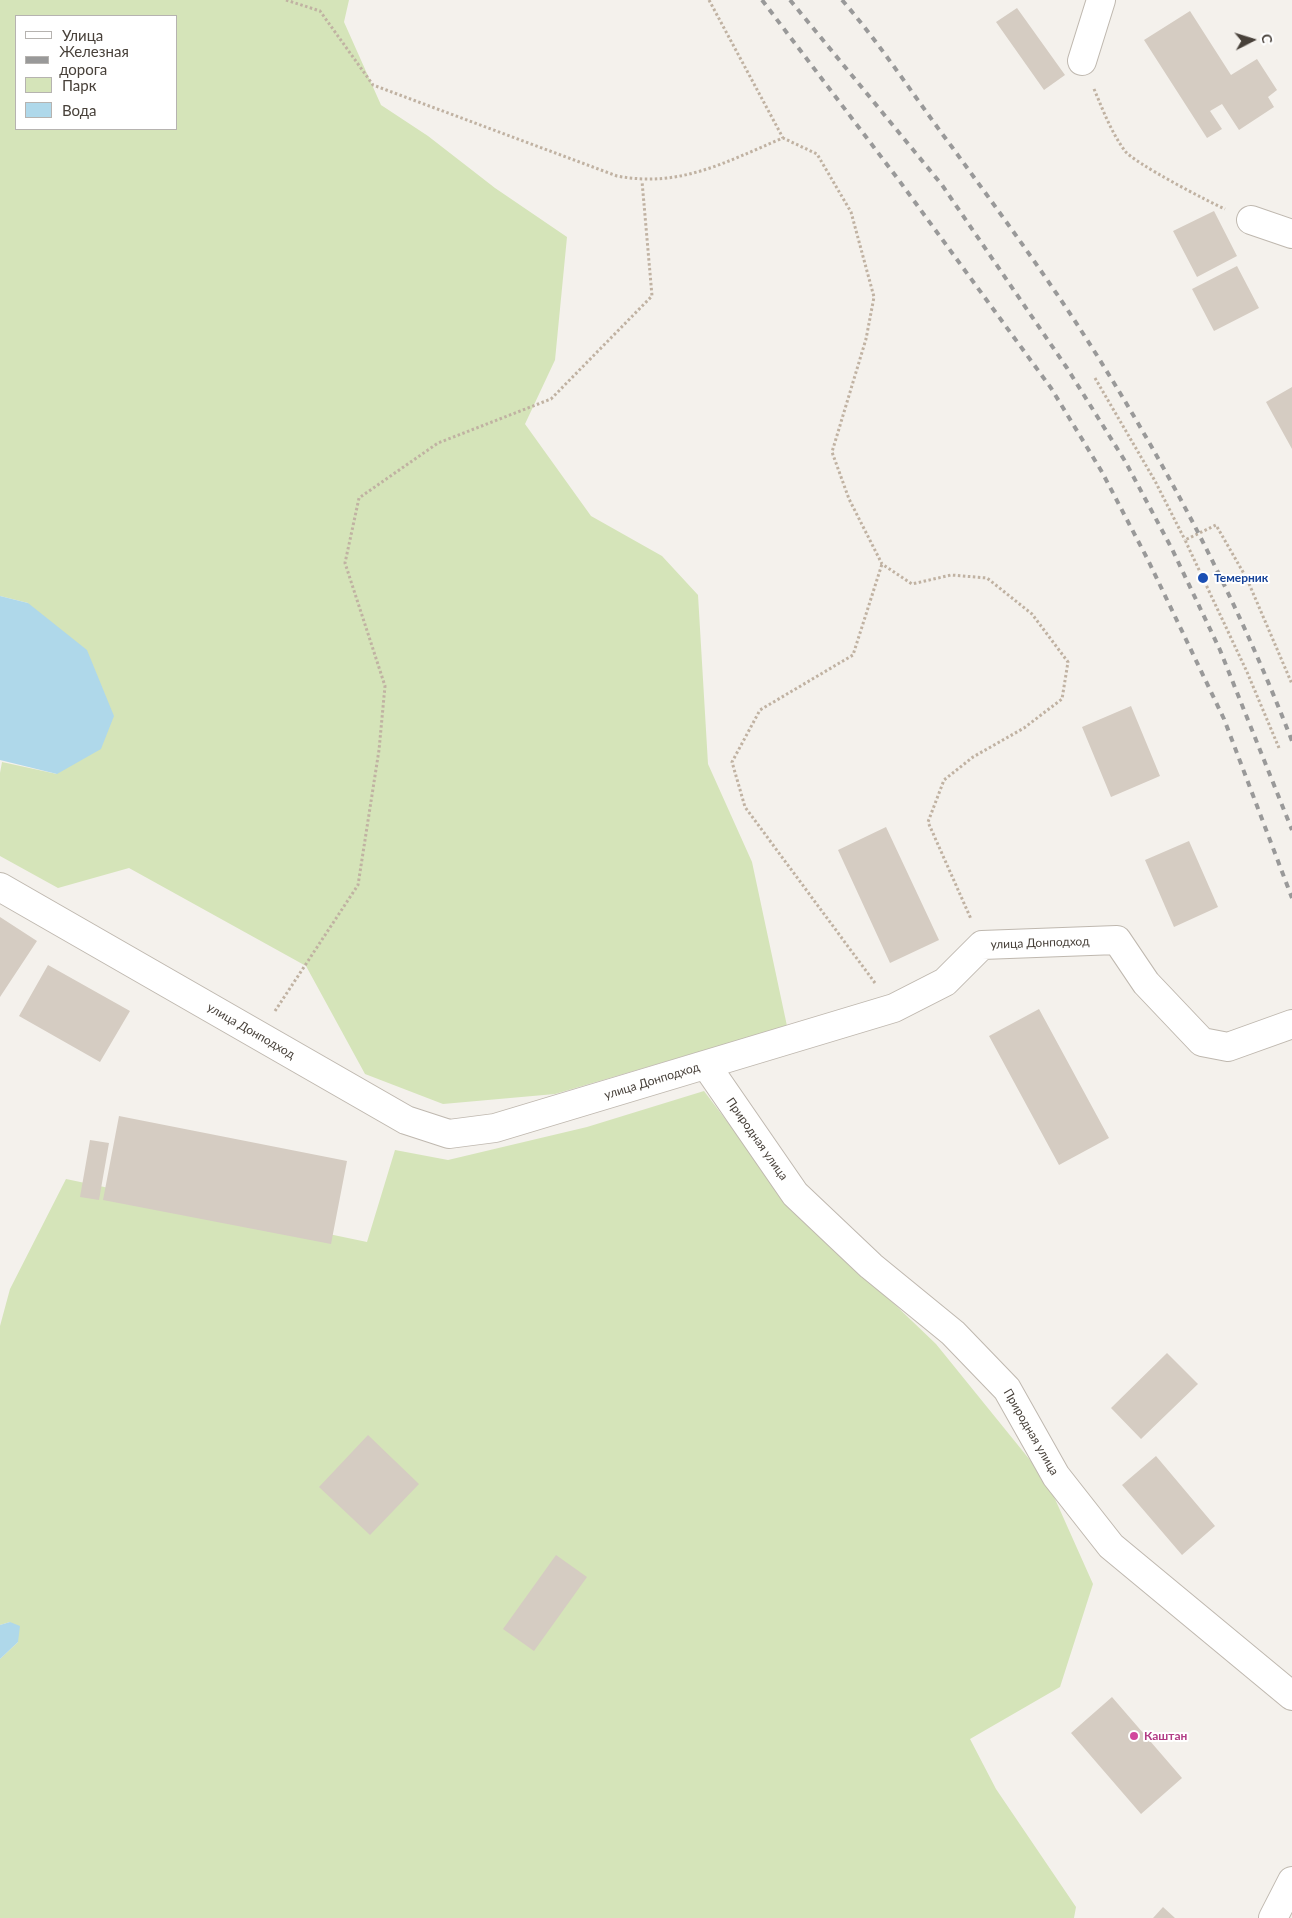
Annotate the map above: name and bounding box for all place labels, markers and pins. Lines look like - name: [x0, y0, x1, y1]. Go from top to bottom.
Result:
- marker: Темерник: [1196, 571, 1210, 585]
- place label: Темерник: [1214, 571, 1268, 585]
- place label: Каштан: [1144, 1729, 1187, 1743]
- marker: Каштан: [1128, 1730, 1140, 1742]

